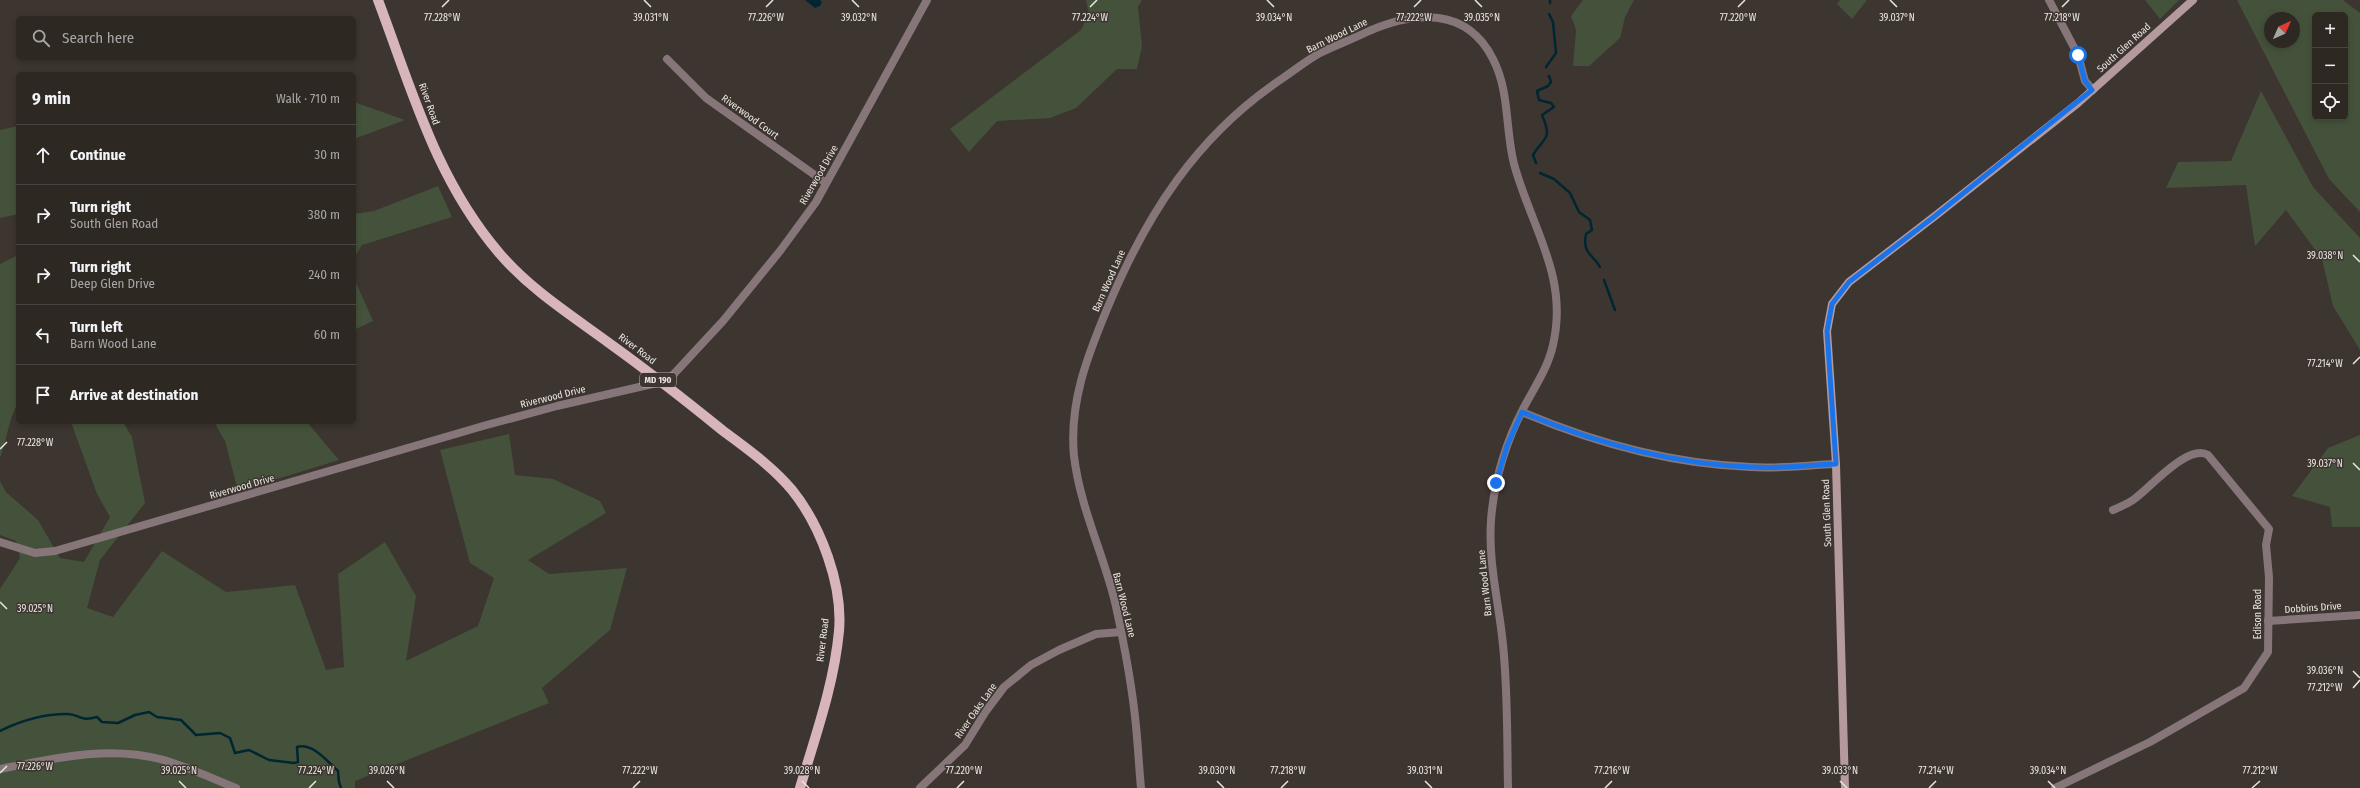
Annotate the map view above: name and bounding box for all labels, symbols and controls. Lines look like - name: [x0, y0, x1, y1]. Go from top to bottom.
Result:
- text: 77.228°W: [424, 12, 461, 24]
- text: 39.031°N: [633, 12, 669, 24]
- text: 77.226°W: [748, 12, 785, 24]
- text: 39.032°N: [841, 12, 877, 24]
- text: 77.224°W: [1072, 12, 1108, 24]
- text: 39.034°N: [1256, 12, 1292, 24]
- text: 77.222°W: [1396, 12, 1432, 24]
- text: 39.035°N: [1464, 12, 1500, 24]
- text: 77.220°W: [1720, 12, 1757, 24]
- text: 39.037°N: [1879, 12, 1915, 24]
- text: 77.218°W: [2044, 12, 2080, 24]
- north arrow: [2264, 12, 2300, 48]
- map controls: [2312, 12, 2348, 120]
- button: +: [2312, 12, 2348, 48]
- search box: [16, 16, 356, 60]
- street label: Barn Wood Lane: [1304, 16, 1370, 56]
- street label: South Glen Road: [2095, 21, 2153, 75]
- icon: search: [30, 27, 52, 49]
- text: Search here: [62, 29, 134, 47]
- route start: [2069, 46, 2087, 64]
- button: −: [2312, 48, 2348, 84]
- street label: River Road: [416, 81, 442, 127]
- button: locate: [2312, 84, 2348, 120]
- text: 9 min: [32, 88, 71, 109]
- text: Walk · 710 m: [276, 91, 340, 106]
- street label: Riverwood Court: [719, 92, 782, 142]
- street label: Riverwood Drive: [797, 143, 841, 207]
- icon: ahead: [32, 144, 54, 166]
- text: Continue: [70, 146, 126, 164]
- text: 30 m: [314, 147, 340, 162]
- text: Turn right: [70, 198, 131, 216]
- icon: right: [32, 204, 54, 226]
- text: 380 m: [308, 207, 340, 222]
- text: South Glen Road: [70, 216, 158, 231]
- street label: Barn Wood Lane: [1090, 248, 1128, 314]
- text: 39.038°N: [2307, 250, 2343, 262]
- text: Turn right: [70, 258, 131, 276]
- icon: right: [32, 264, 54, 286]
- text: 240 m: [308, 267, 340, 282]
- text: Deep Glen Drive: [70, 276, 155, 291]
- text: Turn left: [70, 318, 123, 336]
- icon: left: [32, 324, 54, 346]
- text: 60 m: [314, 327, 340, 342]
- street label: River Road: [616, 331, 658, 367]
- text: Barn Wood Lane: [70, 336, 157, 351]
- text: 77.214°W: [2307, 358, 2343, 370]
- road number: MD 190: [640, 373, 676, 387]
- street label: Riverwood Drive: [519, 383, 587, 411]
- icon: arrive: [32, 384, 54, 406]
- text: Arrive at destination: [70, 386, 198, 404]
- text: 77.228°W: [17, 437, 54, 449]
- text: 39.037°N: [2307, 458, 2343, 470]
- street label: Riverwood Drive: [208, 472, 276, 502]
- route end: [1487, 474, 1505, 492]
- street label: South Glen Road: [1820, 479, 1834, 547]
- street label: Barn Wood Lane: [1476, 549, 1494, 617]
- street label: Barn Wood Lane: [1110, 571, 1138, 639]
- street label: Edison Road: [2252, 589, 2264, 639]
- street label: Dobbins Drive: [2284, 600, 2342, 616]
- text: 39.025°N: [17, 603, 53, 615]
- street label: River Road: [814, 617, 832, 663]
- text: 39.036°N: [2307, 665, 2343, 677]
- street label: River Oaks Lane: [952, 681, 1000, 741]
- text: 77.212°W: [2308, 682, 2343, 694]
- text: 77.226°W: [17, 761, 54, 773]
- text: 39.025°N: [161, 765, 197, 777]
- text: 77.224°W: [298, 765, 334, 777]
- text: 39.026°N: [369, 765, 405, 777]
- text: 77.222°W: [622, 765, 658, 777]
- text: 39.028°N: [784, 765, 820, 777]
- text: 77.220°W: [946, 765, 983, 777]
- text: 39.030°N: [1199, 765, 1235, 777]
- text: 77.218°W: [1270, 765, 1306, 777]
- text: 39.031°N: [1407, 765, 1443, 777]
- text: 77.216°W: [1594, 765, 1630, 777]
- text: 39.033°N: [1822, 765, 1858, 777]
- text: 77.214°W: [1918, 765, 1954, 777]
- text: 39.034°N: [2030, 765, 2066, 777]
- text: 77.212°W: [2243, 765, 2278, 777]

